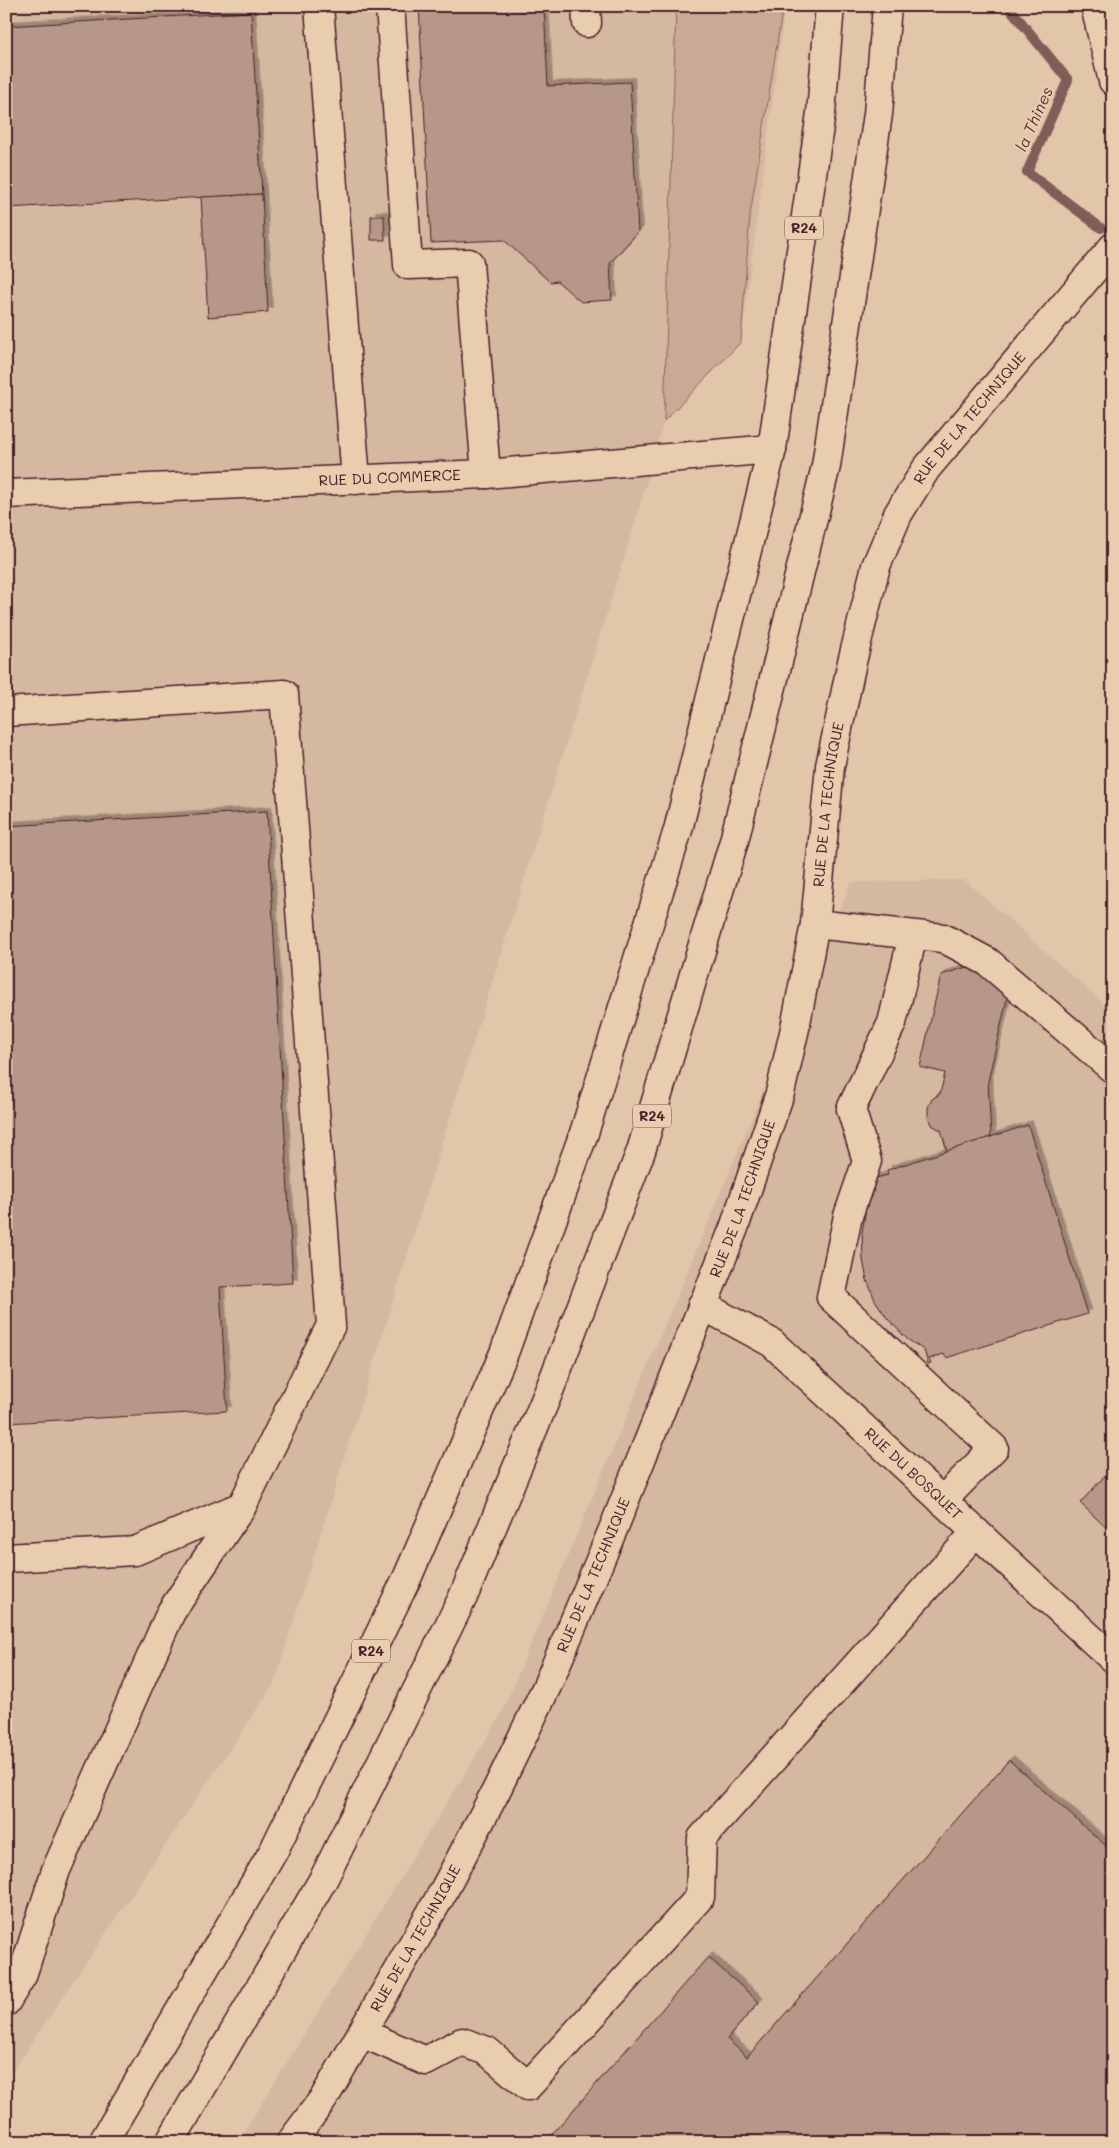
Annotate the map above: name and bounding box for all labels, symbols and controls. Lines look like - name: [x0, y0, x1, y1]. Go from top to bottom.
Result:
- water label: la Thines: [1010, 83, 1057, 154]
- road number: R24: [785, 217, 823, 240]
- street label: RUE DE LA TECHNIQUE: [908, 347, 1030, 488]
- street label: RUE DU COMMERCE: [318, 464, 462, 490]
- street label: RUE DE LA TECHNIQUE: [808, 720, 848, 888]
- road number: R24: [633, 1104, 671, 1128]
- street label: RUE DE LA TECHNIQUE: [704, 1116, 779, 1280]
- street label: RUE DU BOSQUET: [861, 1423, 967, 1523]
- street label: RUE DE LA TECHNIQUE: [551, 1494, 634, 1655]
- road number: R24: [352, 1640, 390, 1662]
- street label: RUE DE LA TECHNIQUE: [365, 1861, 465, 2015]

